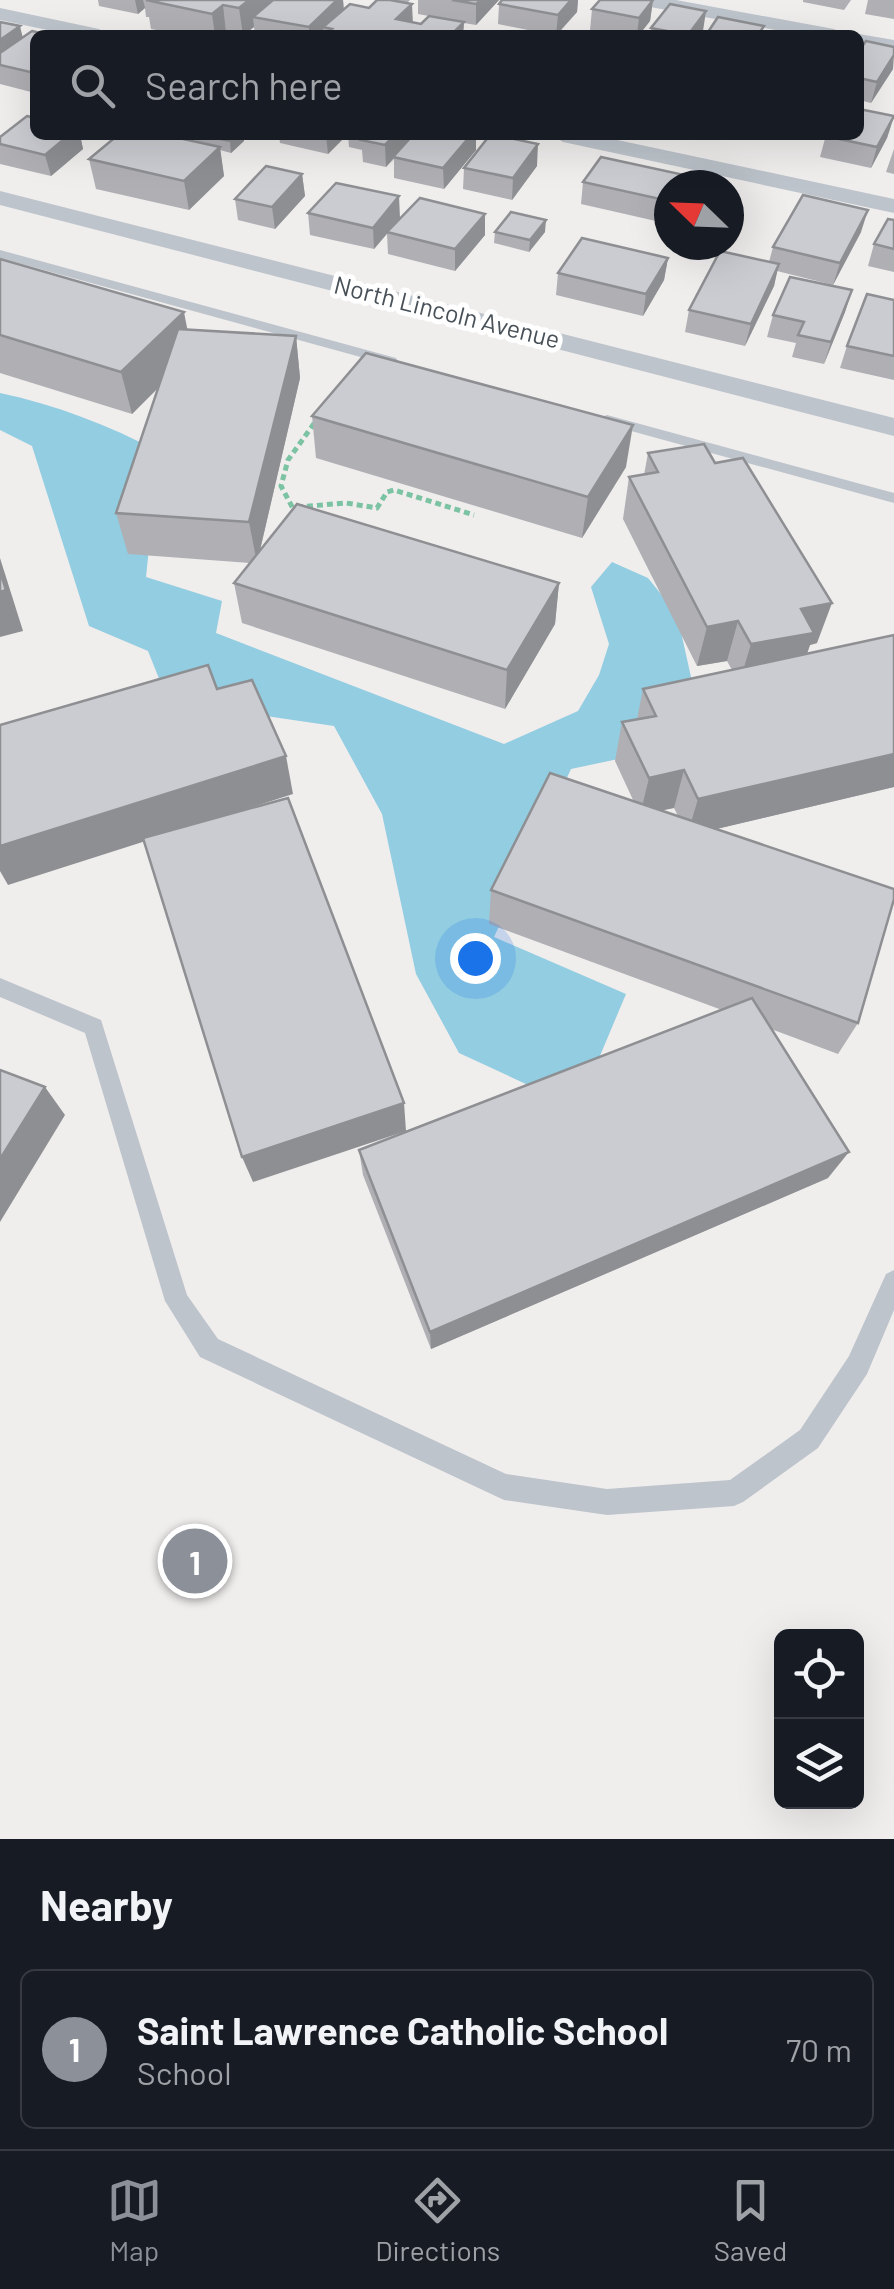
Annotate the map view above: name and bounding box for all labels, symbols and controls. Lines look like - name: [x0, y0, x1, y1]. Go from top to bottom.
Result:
- search box: [30, 30, 864, 140]
- icon: search: [65, 58, 120, 113]
- text: Search here: [145, 62, 343, 108]
- north arrow: [654, 170, 744, 260]
- street label: North Lincoln Avenue: [331, 268, 563, 354]
- your location: [450, 933, 501, 984]
- pin: 1: [162, 1524, 228, 1598]
- map controls: [774, 1629, 864, 1809]
- button: locate: [774, 1629, 864, 1719]
- button: layers: [774, 1719, 864, 1809]
- text: Nearby: [40, 1879, 173, 1929]
- text: Saint Lawrence Catholic School: [137, 2007, 668, 2053]
- text: 1: [69, 2030, 80, 2068]
- text: 70 m: [786, 2030, 852, 2068]
- text: School: [137, 2053, 232, 2091]
- tab: Map: [107, 2173, 162, 2267]
- tab: Directions: [375, 2173, 500, 2267]
- tab: Saved: [714, 2173, 787, 2267]

